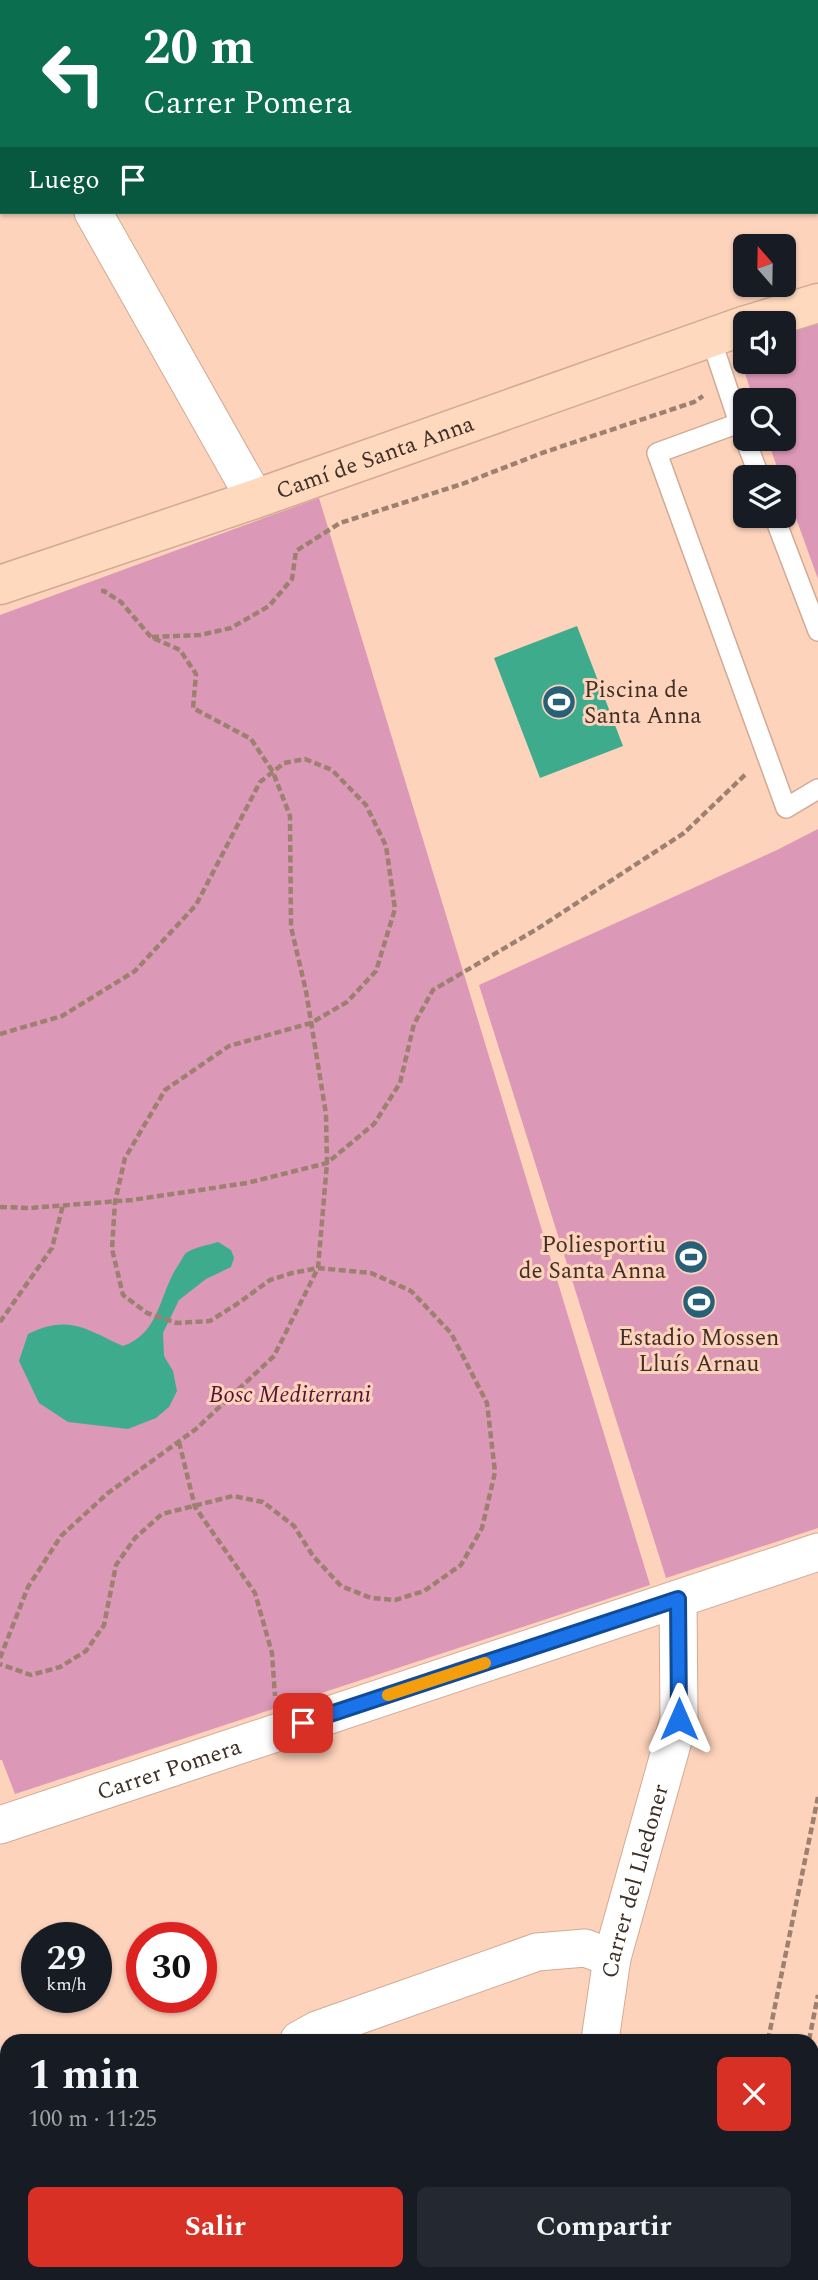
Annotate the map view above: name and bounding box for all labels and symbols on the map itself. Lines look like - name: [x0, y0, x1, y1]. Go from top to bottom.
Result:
- north arrow: [733, 234, 796, 298]
- street label: Camí de Santa Anna: [271, 407, 479, 509]
- place label: Piscina de Santa Anna: [584, 673, 702, 734]
- sports icon: Piscina de Santa Anna: [540, 683, 578, 721]
- place label: Poliesportiu de Santa Anna: [519, 1228, 666, 1289]
- sports icon: Poliesportiu de Santa Anna: [672, 1238, 710, 1276]
- sports icon: Estadio Mossen Lluís Arnau: [680, 1283, 718, 1321]
- place label: Estadio Mossen Lluís Arnau: [619, 1321, 779, 1382]
- park label: Bosc Mediterrani: [209, 1378, 371, 1413]
- position arrow: [642, 1682, 716, 1756]
- pin: [273, 1693, 333, 1753]
- street label: Carrer Pomera: [92, 1730, 246, 1810]
- street label: Carrer del Lledoner: [593, 1780, 679, 1981]
- speed limit sign: 30: [126, 1922, 217, 2013]

